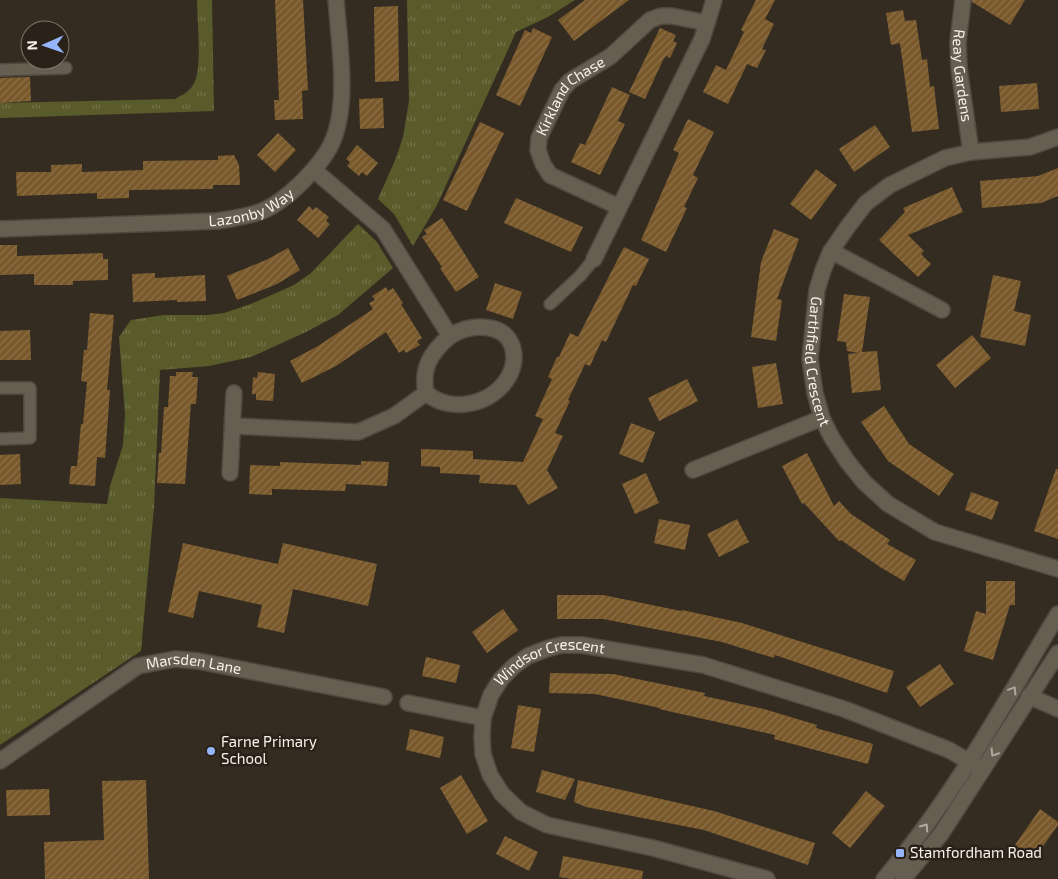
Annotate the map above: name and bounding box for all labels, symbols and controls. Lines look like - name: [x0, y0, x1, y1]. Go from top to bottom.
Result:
- north arrow: [20, 20, 70, 70]
- street label: Reay Gardens: [950, 28, 977, 123]
- text: N: [23, 40, 40, 51]
- street label: Kirkland Chase: [532, 52, 608, 138]
- street label: Lazonby Way: [208, 184, 297, 229]
- street label: Garthfield Crescent: [802, 296, 835, 429]
- street label: Windsor Crescent: [490, 635, 607, 689]
- street label: Marsden Lane: [144, 649, 243, 677]
- one-way arrow: [1006, 686, 1016, 695]
- place label: Farne Primary School: [221, 732, 317, 767]
- marker: Farne Primary School: [205, 745, 217, 757]
- one-way arrow: [991, 747, 1000, 756]
- one-way arrow: [919, 823, 928, 832]
- place label: Stamfordham Road: [910, 843, 1042, 861]
- marker: Stamfordham Road: [894, 847, 906, 859]

